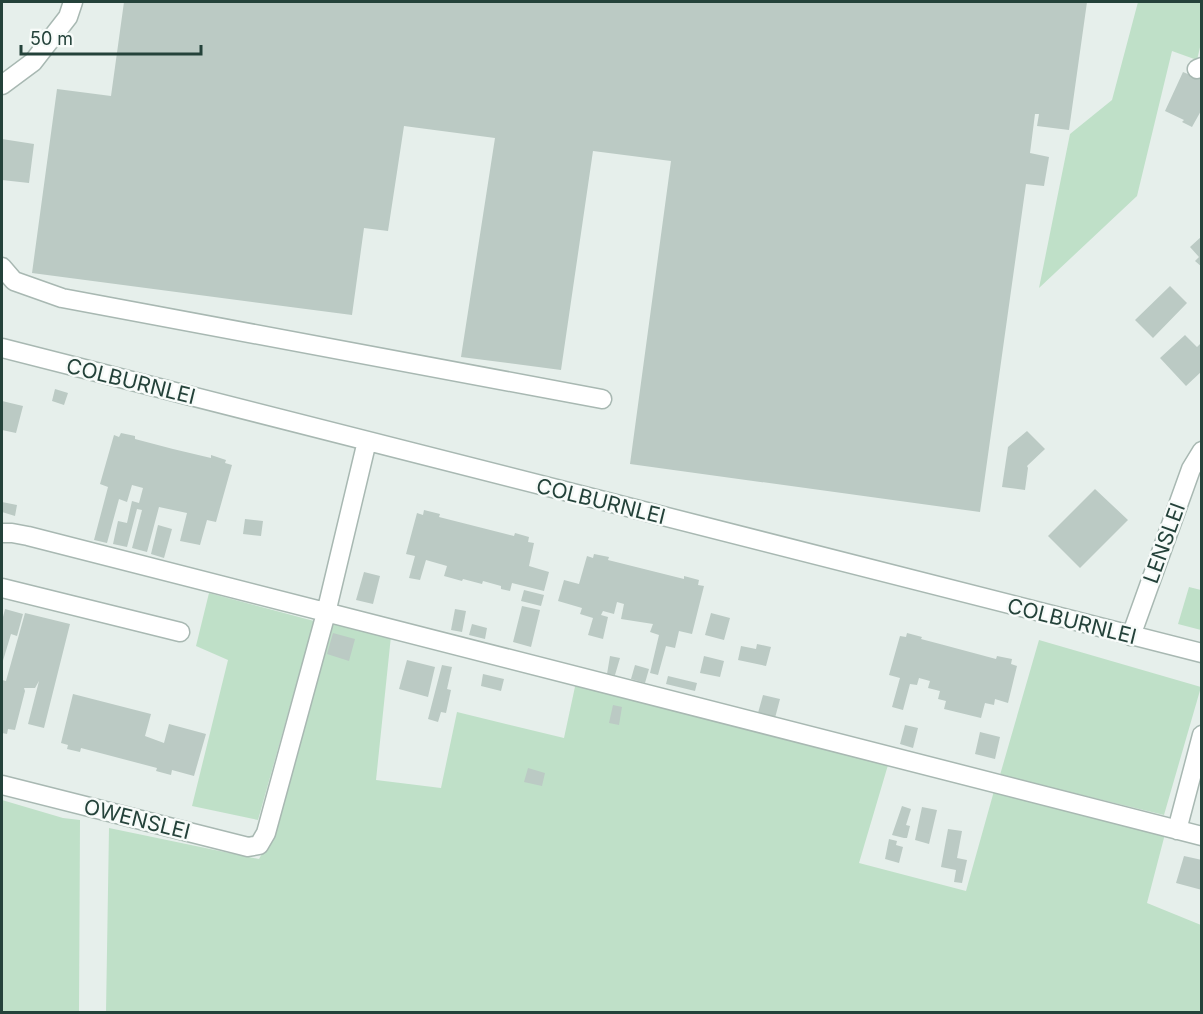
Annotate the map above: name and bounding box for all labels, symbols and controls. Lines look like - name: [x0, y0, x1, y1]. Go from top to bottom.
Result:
- scale bar: [21, 18, 201, 56]
- text: 50 m: [30, 28, 73, 49]
- street label: COLBURNLEI: [64, 353, 198, 409]
- street label: COLBURNLEI: [534, 473, 668, 529]
- street label: LENSLEI: [1138, 499, 1190, 587]
- street label: COLBURNLEI: [1005, 593, 1139, 649]
- street label: OWENSLEI: [81, 794, 193, 844]

